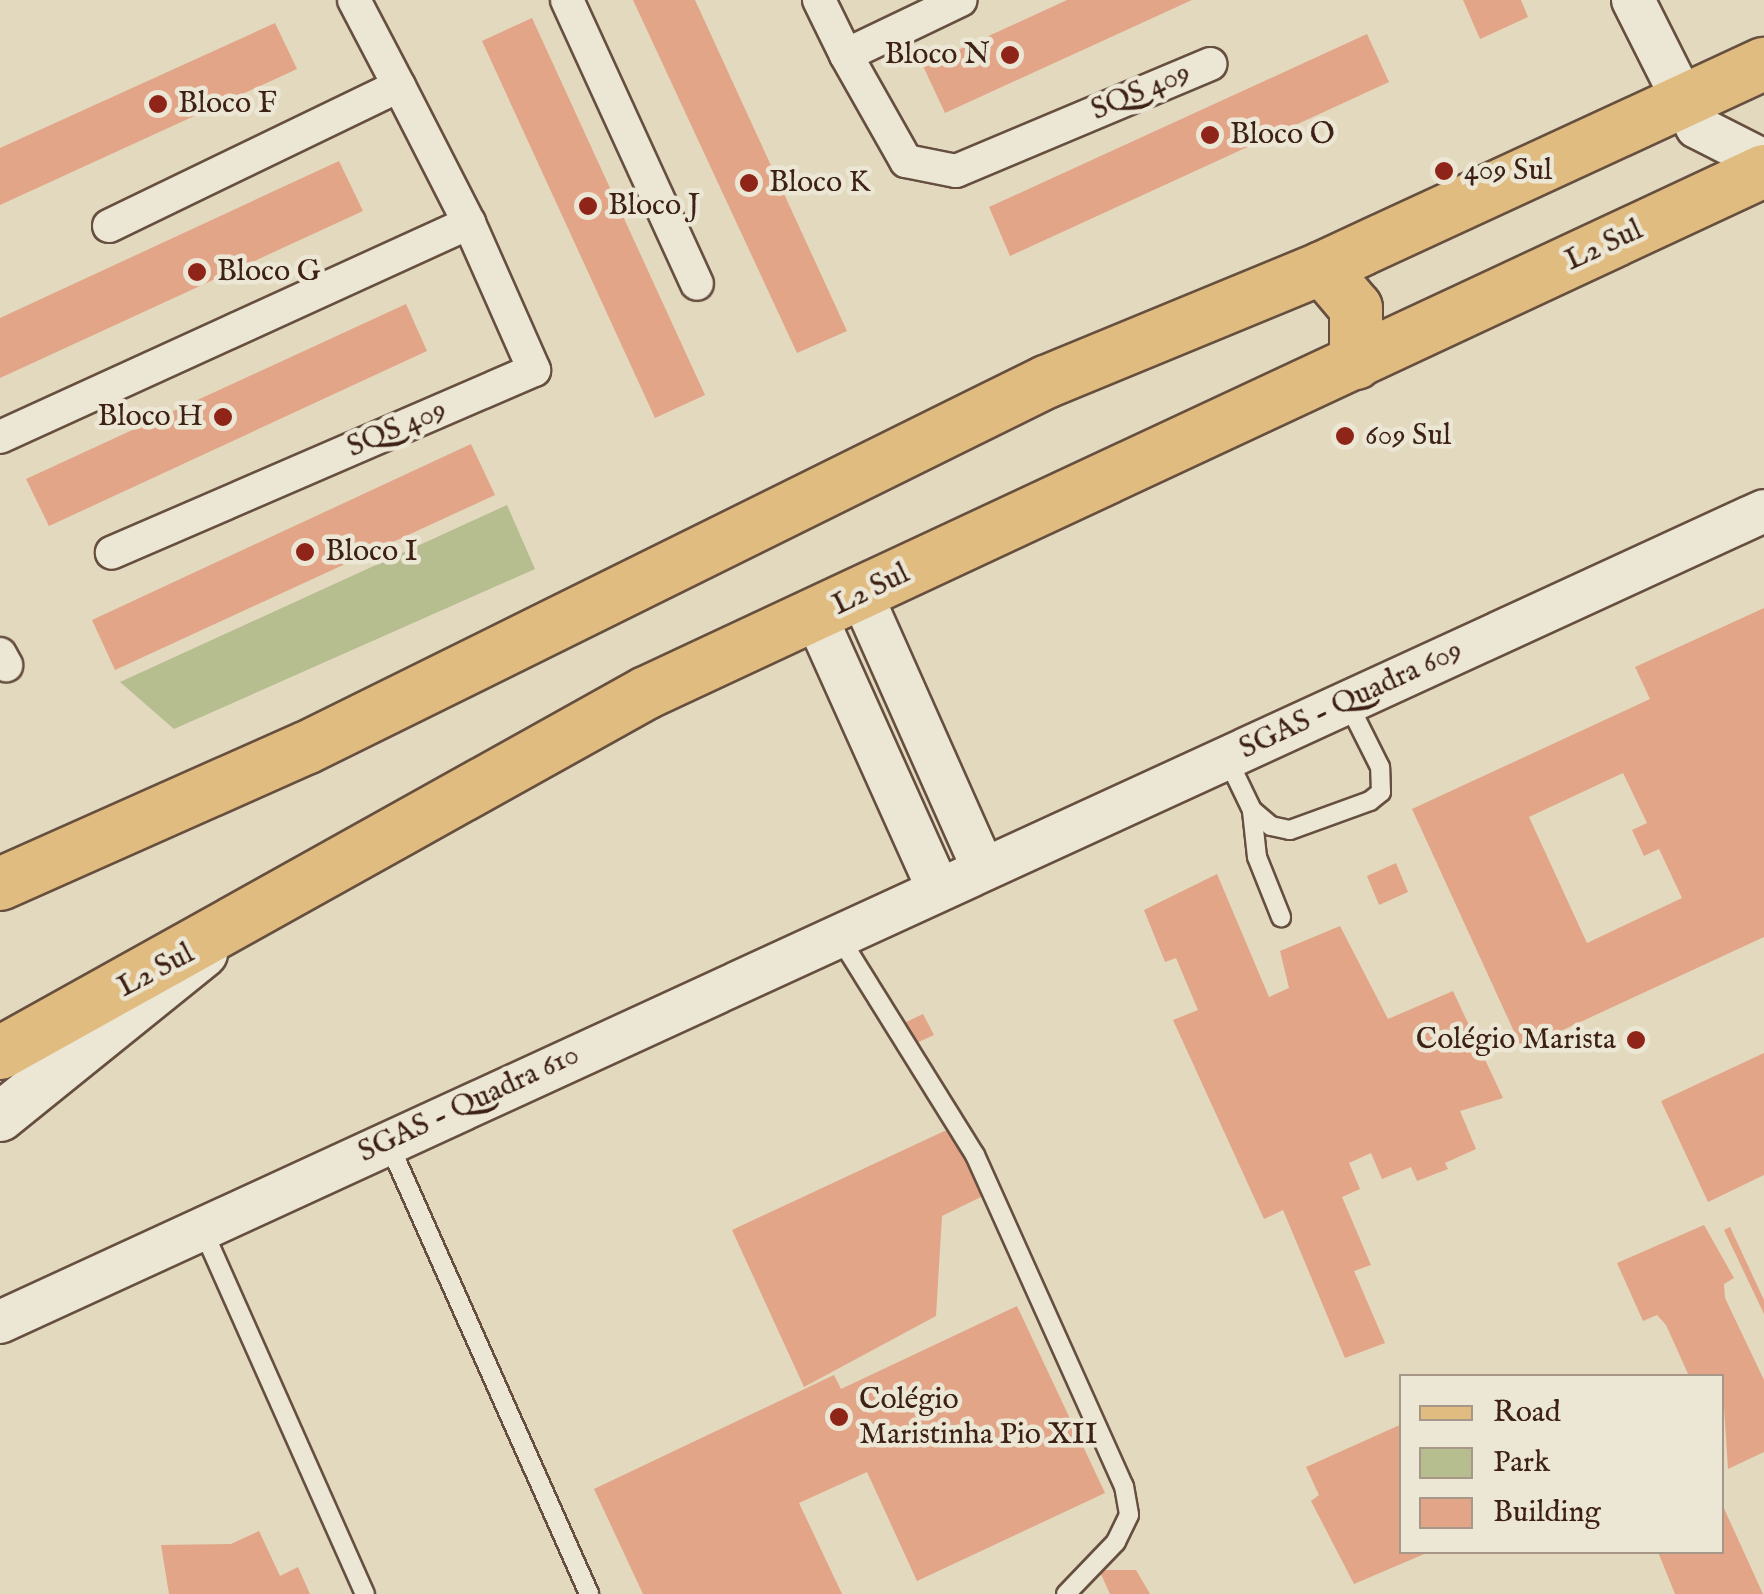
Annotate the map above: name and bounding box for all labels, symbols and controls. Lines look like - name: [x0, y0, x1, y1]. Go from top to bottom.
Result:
- place label: Bloco N: [884, 37, 990, 73]
- marker: Bloco N: [999, 44, 1021, 66]
- street label: SQS 409: [1086, 55, 1196, 129]
- place label: Bloco F: [178, 86, 277, 122]
- marker: Bloco F: [147, 93, 169, 115]
- place label: Bloco O: [1230, 117, 1335, 153]
- marker: Bloco O: [1199, 124, 1221, 146]
- place label: 409 Sul: [1464, 153, 1552, 189]
- marker: 409 Sul: [1433, 160, 1455, 182]
- place label: Bloco K: [769, 165, 870, 201]
- marker: Bloco K: [738, 172, 760, 194]
- place label: Bloco J: [608, 188, 700, 224]
- marker: Bloco J: [577, 195, 599, 217]
- street label: L2 Sul: [1560, 213, 1648, 279]
- place label: Bloco G: [217, 254, 321, 290]
- marker: Bloco G: [186, 261, 208, 283]
- street label: SQS 409: [342, 392, 452, 466]
- place label: Bloco H: [98, 399, 203, 435]
- marker: Bloco H: [212, 406, 234, 428]
- place label: 609 Sul: [1365, 418, 1451, 454]
- marker: 609 Sul: [1334, 425, 1356, 447]
- place label: Bloco I: [325, 534, 418, 570]
- marker: Bloco I: [294, 541, 316, 563]
- street label: L2 Sul: [827, 556, 915, 624]
- street label: SGAS - Quadra 609: [1234, 633, 1468, 767]
- street label: L2 Sul: [112, 936, 200, 1006]
- place label: Colégio Marista: [1416, 1022, 1616, 1058]
- marker: Colégio Marista: [1625, 1029, 1647, 1051]
- street label: SGAS - Quadra 610: [353, 1037, 585, 1171]
- legend: [1399, 1374, 1724, 1554]
- place label: Colégio Maristinha Pio XII: [859, 1382, 1098, 1452]
- text: Road: [1493, 1394, 1561, 1432]
- marker: Colégio Maristinha Pio XII: [828, 1406, 850, 1428]
- text: Park: [1493, 1444, 1550, 1482]
- text: Building: [1493, 1494, 1601, 1532]

